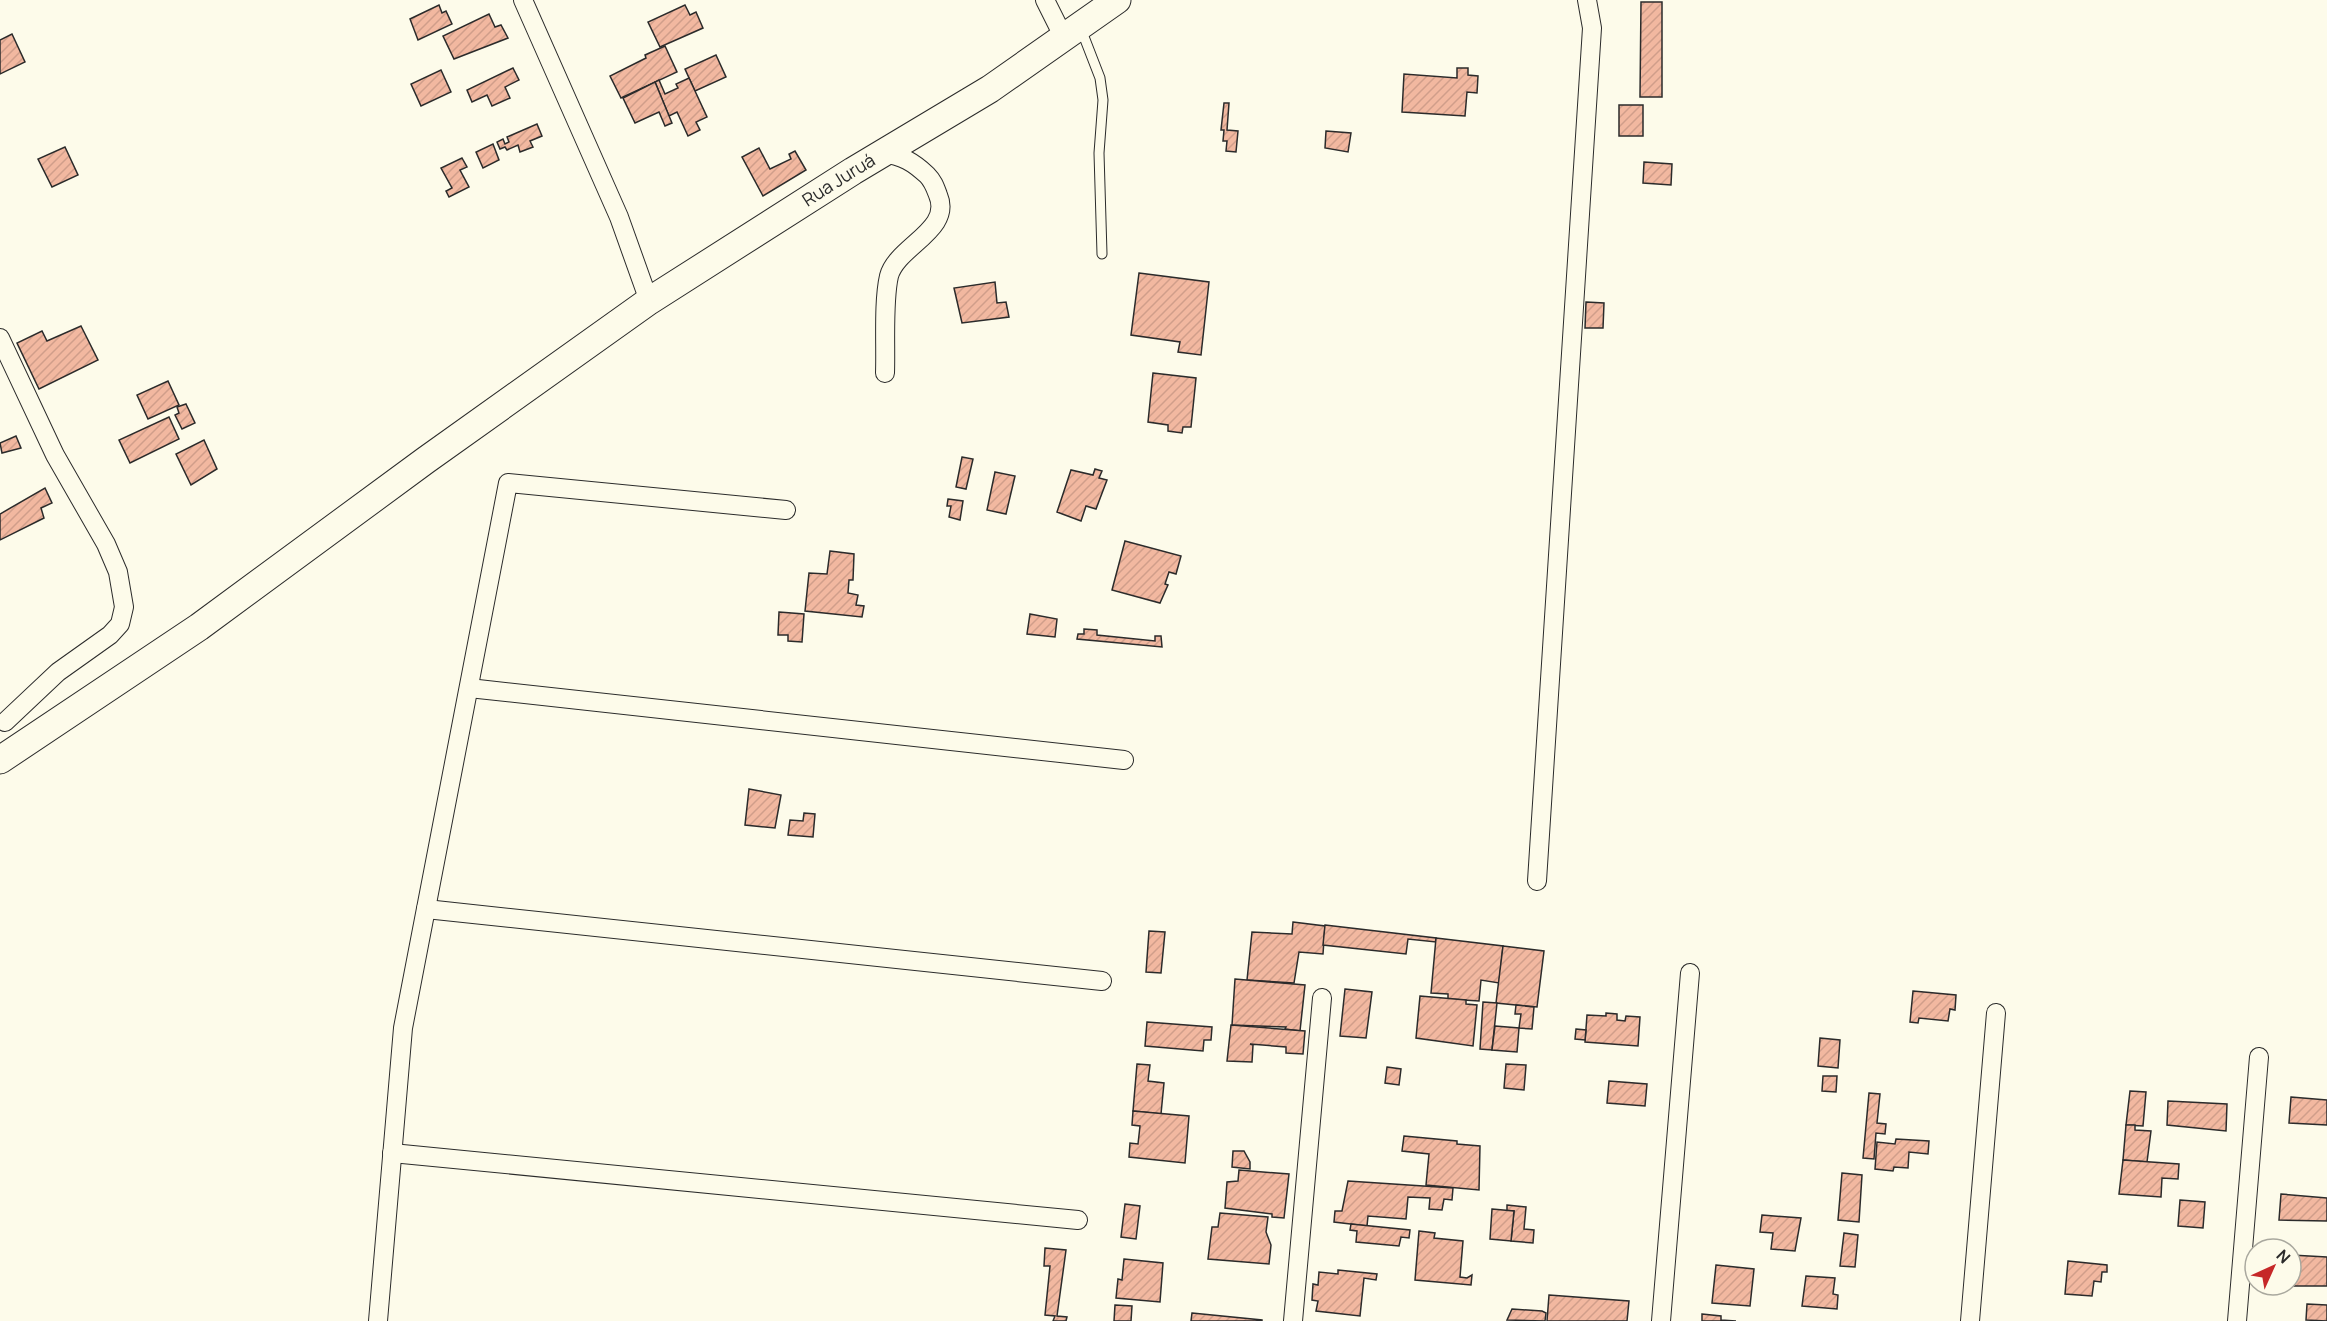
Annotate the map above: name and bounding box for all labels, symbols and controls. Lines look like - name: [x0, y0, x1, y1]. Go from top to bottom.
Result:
- street label: Rua Juruá: [797, 148, 879, 211]
- north arrow: [2243, 1237, 2303, 1297]
- text: N: [2272, 1245, 2295, 1268]

